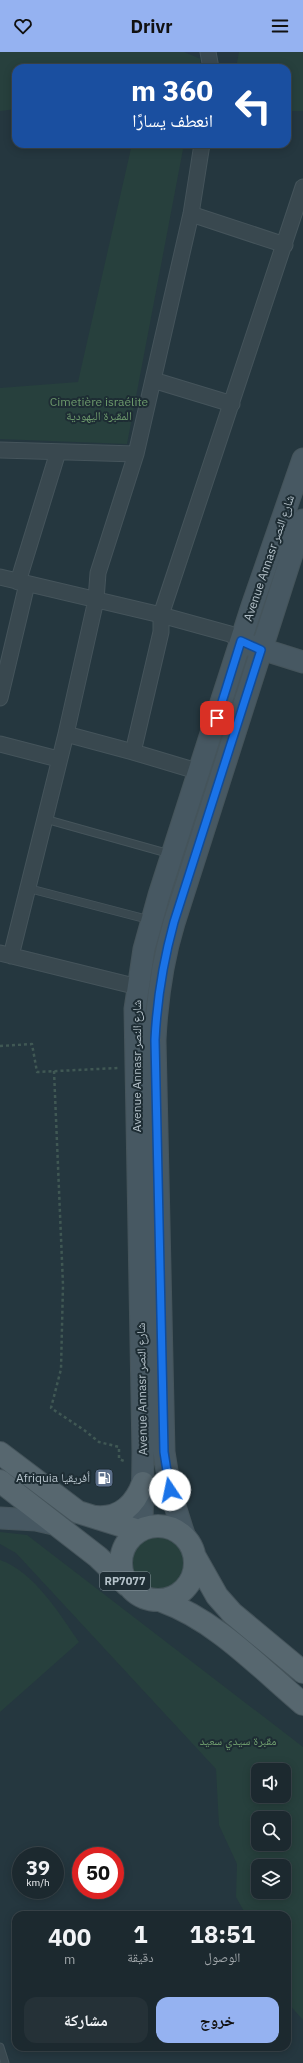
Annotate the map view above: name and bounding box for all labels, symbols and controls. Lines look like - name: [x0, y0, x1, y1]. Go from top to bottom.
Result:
- icon: heart: [12, 15, 34, 37]
- text: Drivr: [131, 15, 172, 38]
- icon: menu: [269, 15, 291, 37]
- text: 360 m: [131, 72, 213, 109]
- icon: left: [227, 80, 279, 132]
- text: انعطف يسارًا: [132, 109, 213, 132]
- park label: Cimetière israélite المقبرة اليهودية: [50, 394, 149, 423]
- street label: Avenue Annasr شارع النصر: [240, 493, 298, 623]
- pin: [200, 701, 234, 735]
- icon: arrive: [206, 707, 228, 729]
- street label: Avenue Annasr شارع النصر: [129, 1000, 145, 1132]
- street label: Avenue Annasr شارع النصر: [133, 1323, 151, 1455]
- fuel station icon: Afriquia أفريقيا: [93, 1467, 115, 1489]
- position arrow: [149, 1469, 191, 1511]
- place label: Afriquia أفريقيا: [16, 1470, 90, 1485]
- road number: RP7077: [100, 1572, 150, 1590]
- park label: مقبرة سيدي سعيد: [199, 1733, 277, 1751]
- map controls: [251, 1763, 291, 1899]
- button: sound: [251, 1763, 291, 1803]
- button: search: [251, 1811, 291, 1851]
- speed limit sign: 50: [72, 1847, 124, 1899]
- text: 39: [26, 1854, 50, 1881]
- button: layers: [251, 1859, 291, 1899]
- text: km/h: [26, 1876, 50, 1889]
- text: 1: [133, 1918, 148, 1950]
- text: 18:51: [190, 1918, 255, 1950]
- text: 400: [48, 1921, 91, 1953]
- text: دقيقة: [127, 1949, 154, 1966]
- text: الوصول: [204, 1949, 240, 1966]
- text: m: [64, 1951, 75, 1968]
- button: مشاركة: [24, 1997, 148, 2043]
- button: خروج: [156, 1997, 279, 2043]

